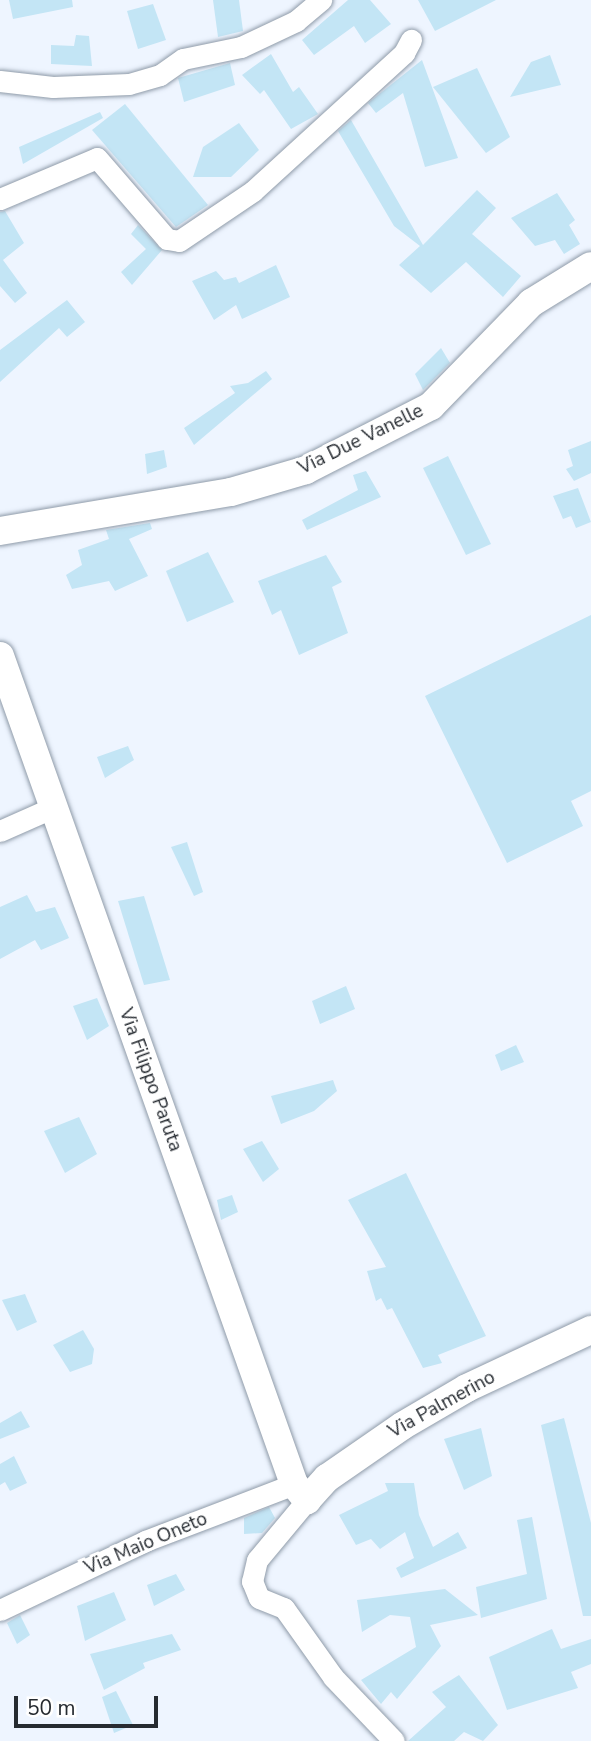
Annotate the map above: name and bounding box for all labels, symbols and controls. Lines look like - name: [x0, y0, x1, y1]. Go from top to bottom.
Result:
- street label: Via Due Vanelle: [295, 400, 427, 480]
- street label: Via Filippo Paruta: [114, 1005, 186, 1155]
- street label: Via Palmerino: [385, 1366, 499, 1444]
- street label: Via Maio Oneto: [81, 1508, 211, 1580]
- scale bar: [18, 1682, 161, 1726]
- text: 50 m: [27, 1694, 76, 1722]

